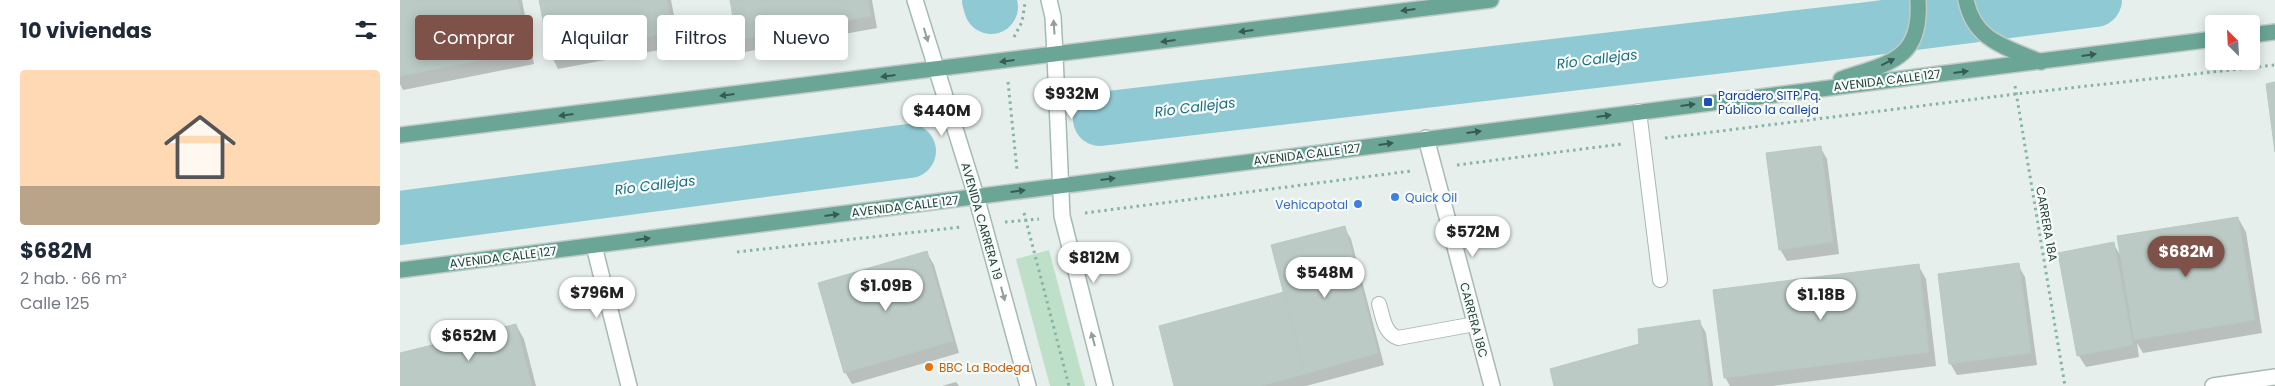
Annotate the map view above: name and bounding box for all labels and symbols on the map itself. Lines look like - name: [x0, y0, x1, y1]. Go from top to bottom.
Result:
- one-way arrow: [1399, 7, 1415, 15]
- north arrow: [2205, 15, 2260, 70]
- one-way arrow: [1049, 19, 1057, 35]
- one-way arrow: [923, 27, 931, 42]
- one-way arrow: [1238, 27, 1254, 35]
- one-way arrow: [1160, 37, 1176, 45]
- water label: Río Callejas: [1555, 44, 1639, 74]
- one-way arrow: [2081, 51, 2097, 59]
- one-way arrow: [999, 57, 1015, 65]
- one-way arrow: [1881, 58, 1895, 66]
- street label: AVENIDA CALLE 127: [1832, 65, 1942, 95]
- one-way arrow: [1954, 68, 1970, 76]
- one-way arrow: [880, 72, 896, 80]
- pin: $932M: [1037, 78, 1107, 120]
- place label: Paradero SITP Pq. Público la calleja: [1718, 87, 1821, 118]
- one-way arrow: [719, 91, 735, 99]
- water label: Río Callejas: [1153, 92, 1237, 122]
- pin: $440M: [907, 94, 977, 137]
- marker: Paradero SITP Pq. Público la calleja: [1702, 96, 1714, 108]
- one-way arrow: [1680, 101, 1696, 109]
- one-way arrow: [557, 111, 573, 119]
- one-way arrow: [1597, 111, 1613, 119]
- one-way arrow: [1467, 128, 1483, 136]
- street label: AVENIDA CALLE 127: [1252, 139, 1362, 169]
- one-way arrow: [1379, 139, 1395, 147]
- street label: AVENIDA CARRERA 19: [957, 160, 1007, 282]
- water label: Río Callejas: [613, 170, 697, 200]
- one-way arrow: [1100, 175, 1116, 183]
- street label: CARRERA 18A: [2032, 185, 2062, 263]
- one-way arrow: [1010, 187, 1026, 195]
- place label: Quick Oil: [1405, 189, 1457, 206]
- street label: AVENIDA CALLE 127: [850, 191, 960, 221]
- marker: Quick Oil: [1389, 191, 1401, 203]
- place label: Vehicapotal: [1275, 196, 1348, 213]
- marker: Vehicapotal: [1352, 198, 1364, 210]
- one-way arrow: [824, 211, 840, 219]
- pin: $572M: [1438, 216, 1508, 258]
- one-way arrow: [635, 235, 651, 243]
- pin: $682M: [2151, 236, 2221, 278]
- street label: AVENIDA CALLE 127: [448, 242, 558, 272]
- pin: $812M: [1059, 242, 1129, 284]
- pin: $548M: [1290, 256, 1360, 299]
- pin: $1.09B: [845, 270, 927, 312]
- pin: $796M: [562, 276, 632, 319]
- pin: $1.18B: [1780, 278, 1862, 321]
- street label: CARRERA 18C: [1456, 280, 1492, 360]
- one-way arrow: [1000, 286, 1008, 301]
- pin: $652M: [434, 320, 504, 362]
- one-way arrow: [1089, 331, 1097, 346]
- place label: BBC La Bodega: [939, 359, 1030, 376]
- marker: BBC La Bodega: [923, 361, 935, 373]

